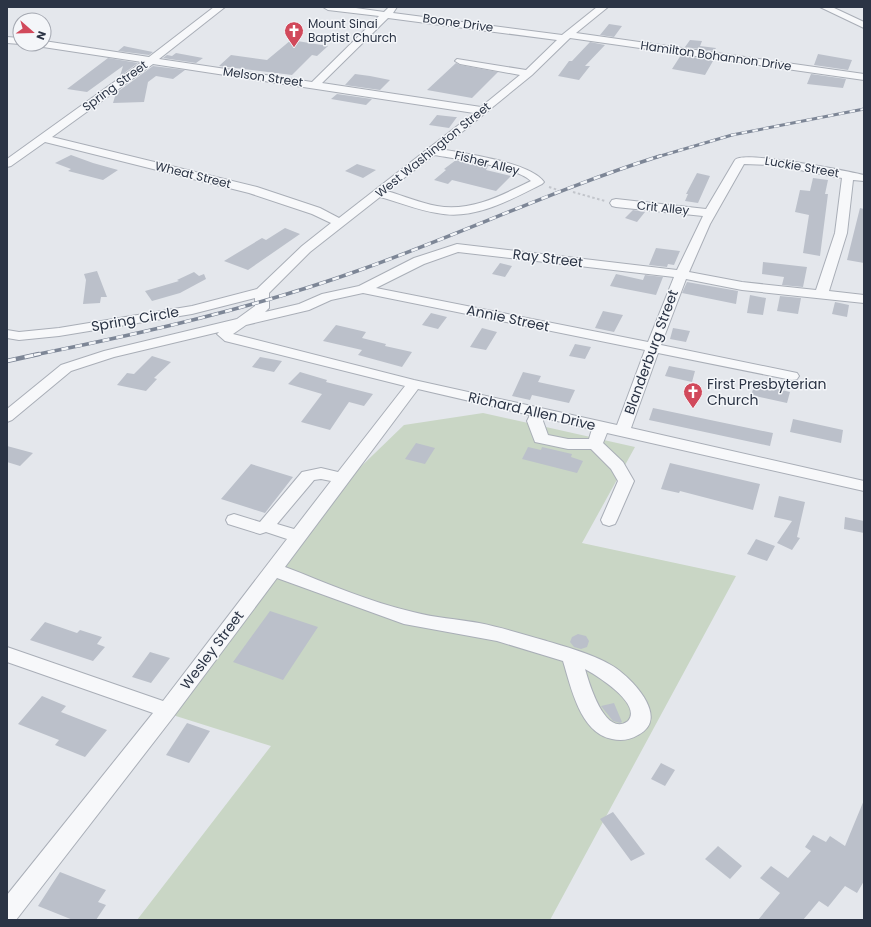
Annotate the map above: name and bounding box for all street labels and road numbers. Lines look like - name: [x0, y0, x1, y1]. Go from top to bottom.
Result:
- street label: Boone Drive: [422, 9, 494, 36]
- street label: Hamilton Bohannon Drive: [639, 36, 793, 75]
- street label: Spring Street: [79, 56, 151, 115]
- street label: Melson Street: [222, 62, 304, 91]
- street label: West Washington Street: [372, 98, 494, 201]
- street label: Fisher Alley: [453, 146, 522, 179]
- street label: Luckie Street: [764, 152, 841, 181]
- street label: Wheat Street: [153, 157, 233, 192]
- street label: Crit Alley: [636, 196, 690, 219]
- street label: Ray Street: [512, 244, 584, 272]
- street label: Blanderburg Street: [619, 287, 683, 417]
- street label: Annie Street: [465, 299, 551, 337]
- street label: Spring Circle: [90, 301, 181, 337]
- street label: Richard Allen Drive: [466, 387, 598, 435]
- street label: Wesley Street: [176, 606, 248, 694]

